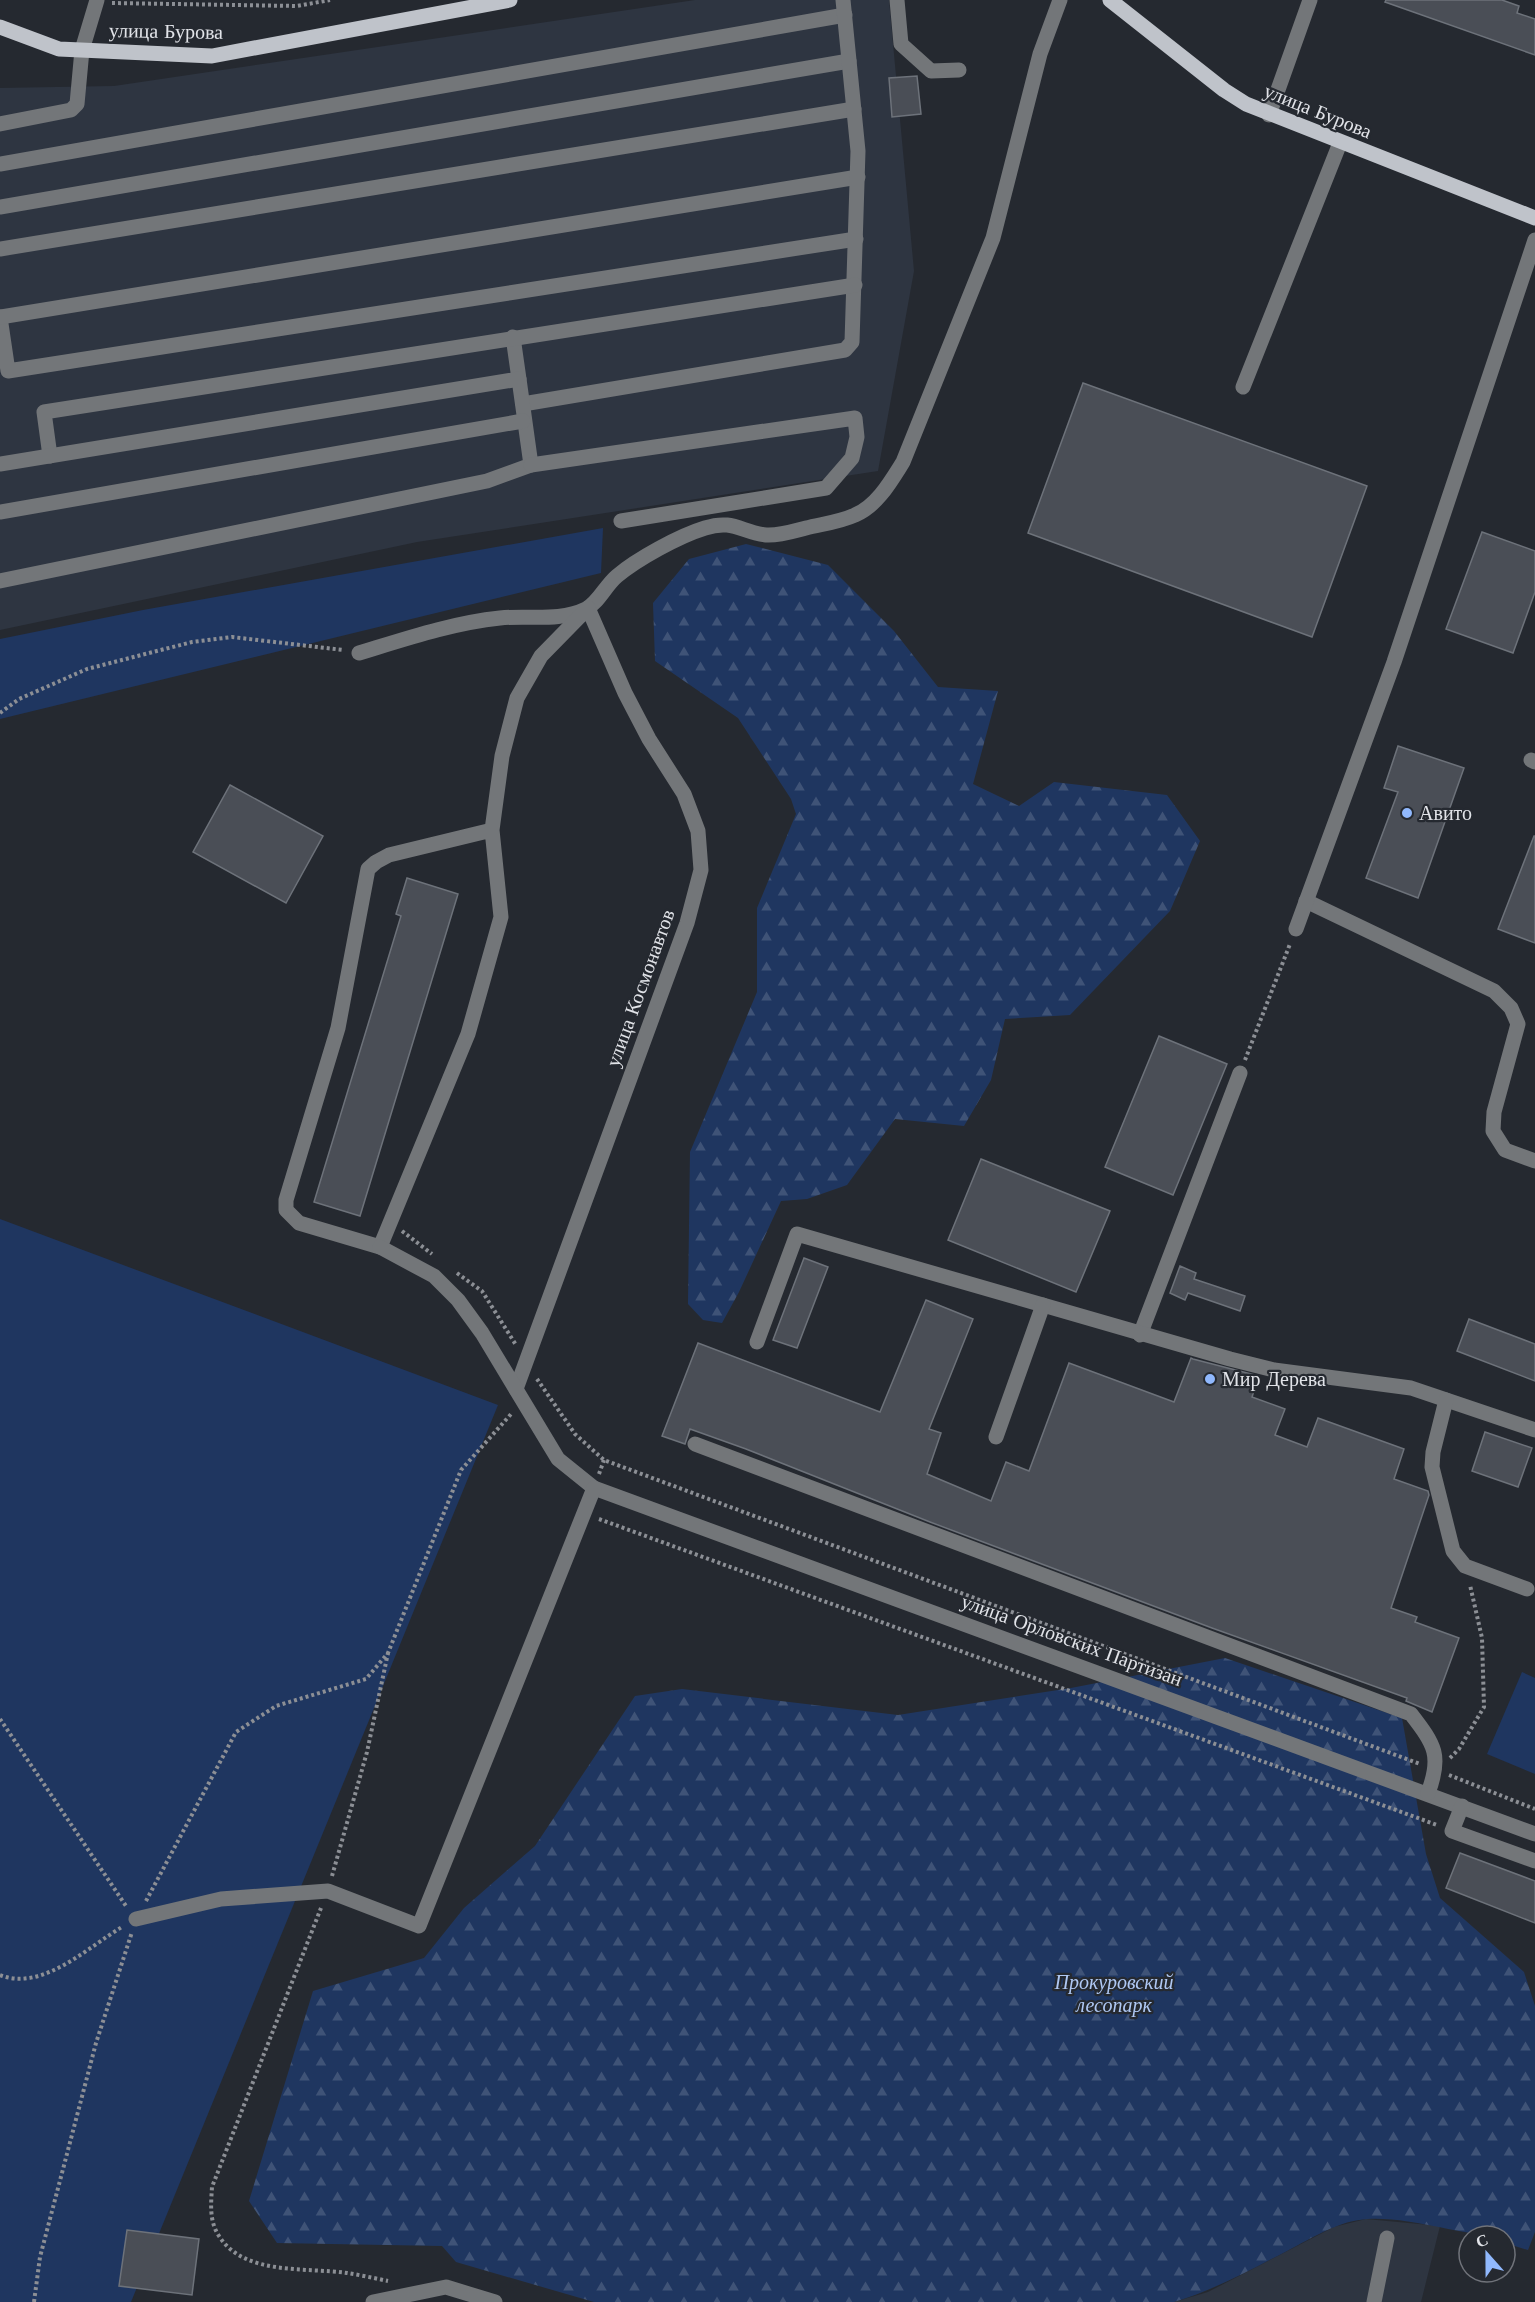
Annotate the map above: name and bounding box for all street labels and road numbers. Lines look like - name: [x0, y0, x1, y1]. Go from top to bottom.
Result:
- street label: улица Бурова: [109, 18, 223, 44]
- street label: улица Бурова: [1261, 78, 1376, 144]
- street label: улица Космонавтов: [600, 906, 680, 1070]
- street label: улица Орловских Партизан: [958, 1589, 1186, 1691]

